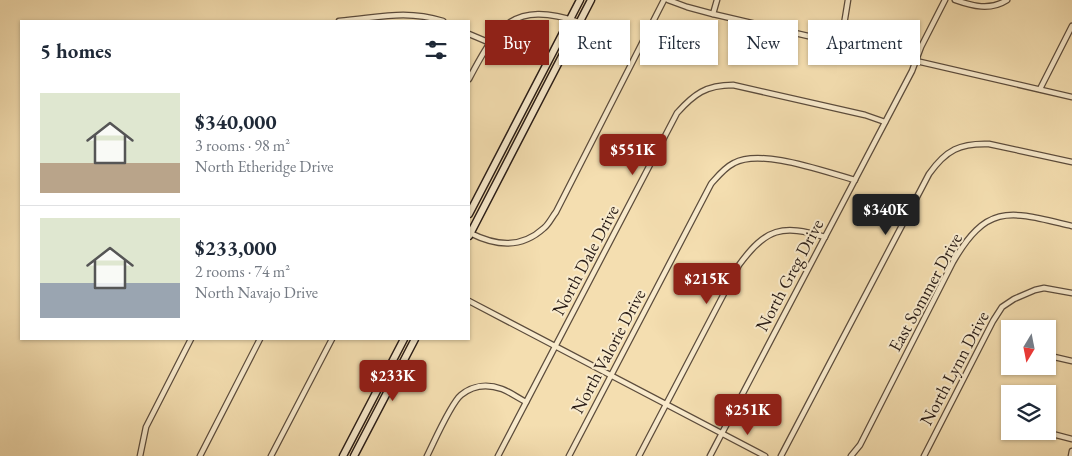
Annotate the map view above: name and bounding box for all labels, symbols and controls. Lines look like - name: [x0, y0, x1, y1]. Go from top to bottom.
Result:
- chip: Buy: [485, 20, 549, 65]
- chip: Rent: [559, 20, 630, 65]
- chip: Filters: [640, 20, 718, 65]
- chip: New: [728, 20, 798, 65]
- chip: Apartment: [808, 20, 920, 65]
- icon: filters: [422, 36, 450, 64]
- text: 5 homes: [40, 37, 112, 64]
- text: $340,000: [195, 108, 277, 135]
- icon: home: [80, 113, 140, 173]
- pin: $551K: [598, 134, 668, 176]
- text: 3 rooms · 98 m²: [195, 135, 290, 156]
- text: $551K: [611, 139, 655, 160]
- text: North Etheridge Drive: [195, 156, 334, 177]
- pin: $340K: [851, 194, 921, 236]
- text: $340K: [864, 199, 908, 220]
- street label: North Dale Drive: [546, 201, 624, 319]
- street label: North Greg Drive: [750, 215, 828, 335]
- street label: East Sommer Drive: [883, 229, 967, 355]
- text: $233,000: [195, 234, 277, 261]
- icon: home: [80, 238, 140, 298]
- text: 2 rooms · 74 m²: [195, 261, 290, 282]
- pin: $215K: [672, 262, 742, 305]
- text: $215K: [685, 268, 729, 289]
- text: North Navajo Drive: [195, 282, 318, 303]
- street label: North Valorie Drive: [565, 285, 651, 417]
- street label: North Lynn Drive: [914, 307, 994, 429]
- north arrow: [1001, 320, 1056, 375]
- map controls: [1001, 320, 1056, 440]
- pin: $233K: [358, 360, 428, 402]
- text: $233K: [371, 365, 415, 386]
- button: layers: [1001, 385, 1056, 440]
- pin: $251K: [713, 394, 783, 436]
- text: $251K: [726, 399, 770, 420]

